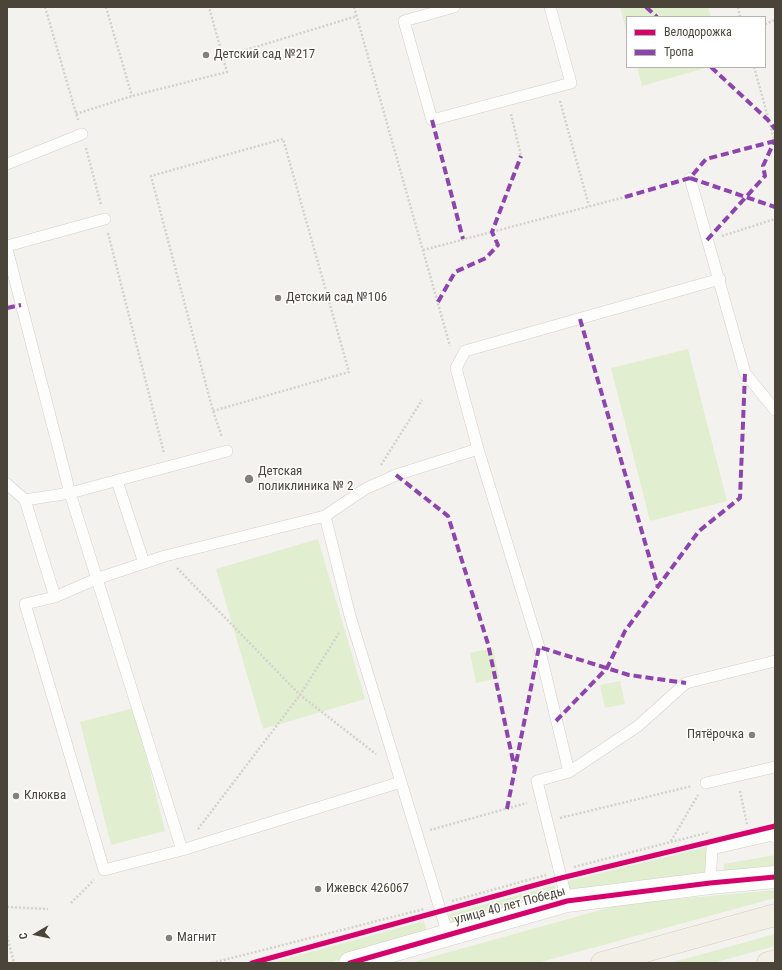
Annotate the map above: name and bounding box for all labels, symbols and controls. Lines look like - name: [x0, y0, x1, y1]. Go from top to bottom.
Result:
- legend: [626, 16, 766, 68]
- text: Велодорожка: [664, 25, 732, 39]
- text: Тропа: [664, 45, 693, 59]
- place label: Детский сад №217: [214, 47, 315, 63]
- marker: Детский сад №217: [201, 50, 211, 60]
- place label: Детский сад №106: [286, 290, 387, 306]
- marker: Детский сад №106: [273, 293, 283, 303]
- place label: Детская поликлиника № 2: [258, 464, 353, 495]
- marker: Детская поликлиника № 2: [243, 473, 255, 485]
- place label: Пятёрочка: [687, 727, 744, 743]
- marker: Пятёрочка: [747, 730, 757, 740]
- place label: Клюква: [24, 788, 66, 804]
- marker: Клюква: [11, 791, 21, 801]
- place label: Ижевск 426067: [326, 881, 409, 897]
- marker: Ижевск 426067: [313, 884, 323, 894]
- street label: улица 40 лет Победы: [453, 884, 567, 928]
- north arrow: [16, 914, 56, 954]
- place label: Магнит: [177, 930, 217, 946]
- text: С: [17, 932, 31, 940]
- marker: Магнит: [164, 933, 174, 943]

